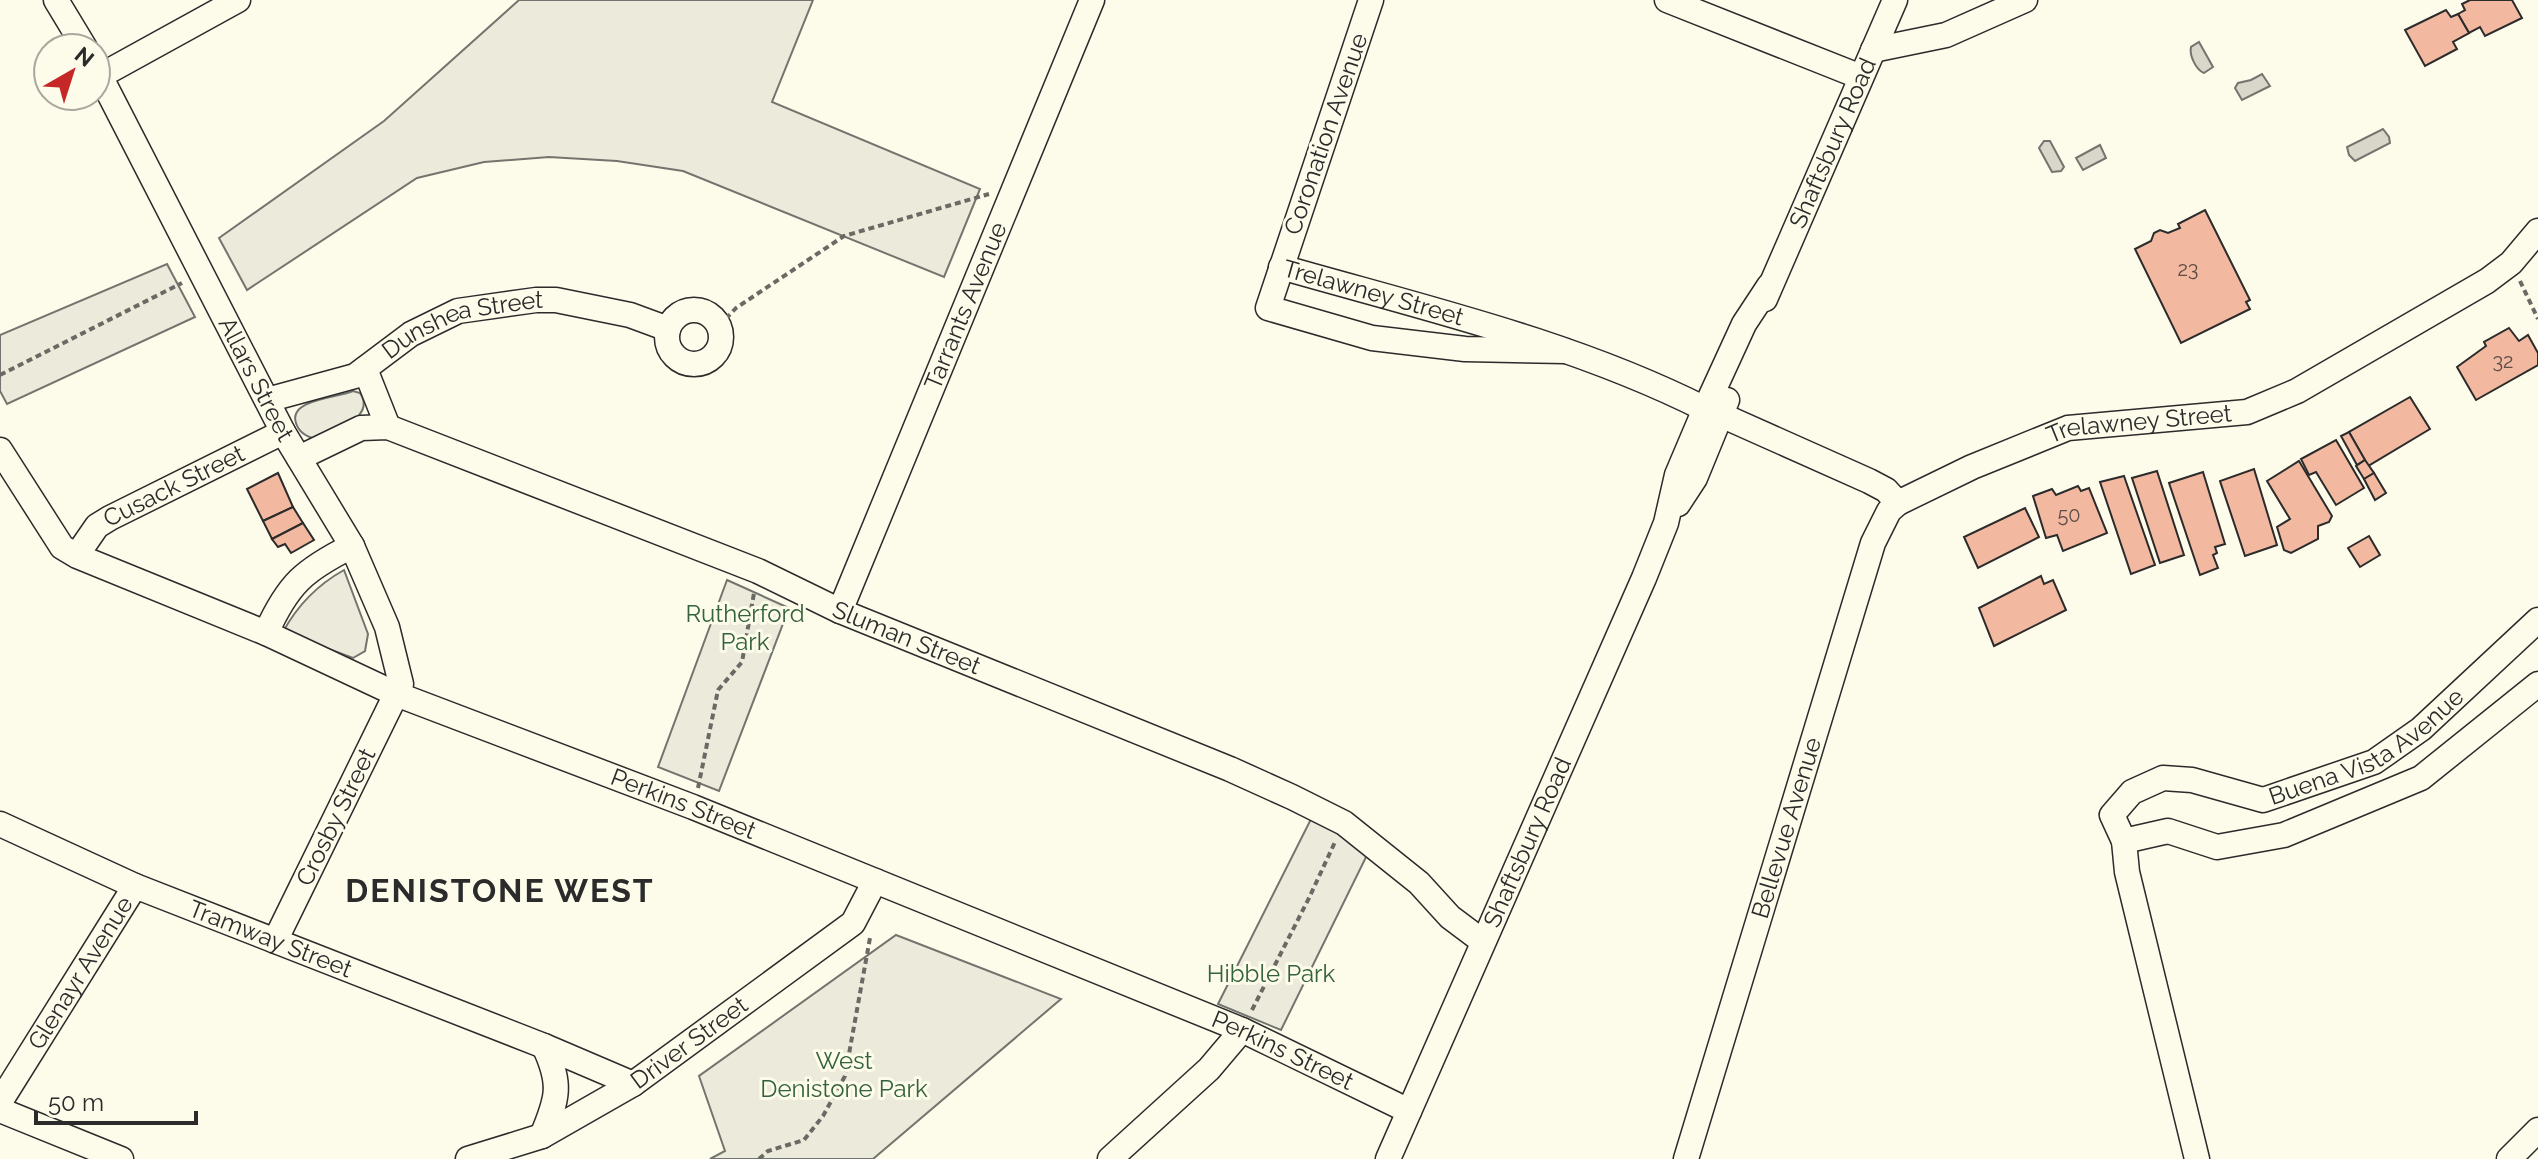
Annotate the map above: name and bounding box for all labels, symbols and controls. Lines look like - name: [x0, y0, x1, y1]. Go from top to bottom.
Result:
- street label: Coronation Avenue: [1277, 29, 1374, 238]
- north arrow: [32, 32, 112, 112]
- text: N: [70, 41, 99, 72]
- street label: Shaftsbury Road: [1783, 53, 1882, 232]
- street label: Tarrants Avenue: [918, 218, 1013, 394]
- street label: Trelawney Street: [1280, 253, 1467, 332]
- house number: 23: [2177, 257, 2199, 281]
- street label: Dunshea Street: [376, 285, 543, 365]
- street label: Allars Street: [213, 312, 300, 446]
- house number: 32: [2492, 349, 2514, 373]
- street label: Trelawney Street: [2042, 398, 2233, 449]
- street label: Cusack Street: [98, 438, 249, 533]
- house number: 50: [2057, 503, 2081, 527]
- street label: Sluman Street: [828, 595, 985, 680]
- park label: Rutherford Park: [685, 599, 805, 656]
- street label: Buena Vista Avenue: [2265, 682, 2469, 811]
- street label: Bellevue Avenue: [1745, 734, 1827, 922]
- street label: Crosby Street: [290, 743, 381, 890]
- street label: Shaftsbury Road: [1477, 753, 1577, 932]
- street label: Perkins Street: [607, 762, 760, 845]
- district label: DENISTONE WEST: [345, 872, 655, 909]
- street label: Glenayr Avenue: [21, 891, 139, 1055]
- street label: Tramway Street: [185, 894, 356, 983]
- park label: Hibble Park: [1207, 959, 1335, 988]
- street label: Driver Street: [625, 990, 753, 1095]
- street label: Perkins Street: [1208, 1004, 1358, 1096]
- park label: West Denistone Park: [760, 1046, 928, 1103]
- scale bar: [36, 1075, 196, 1125]
- text: 50 m: [48, 1088, 104, 1117]

